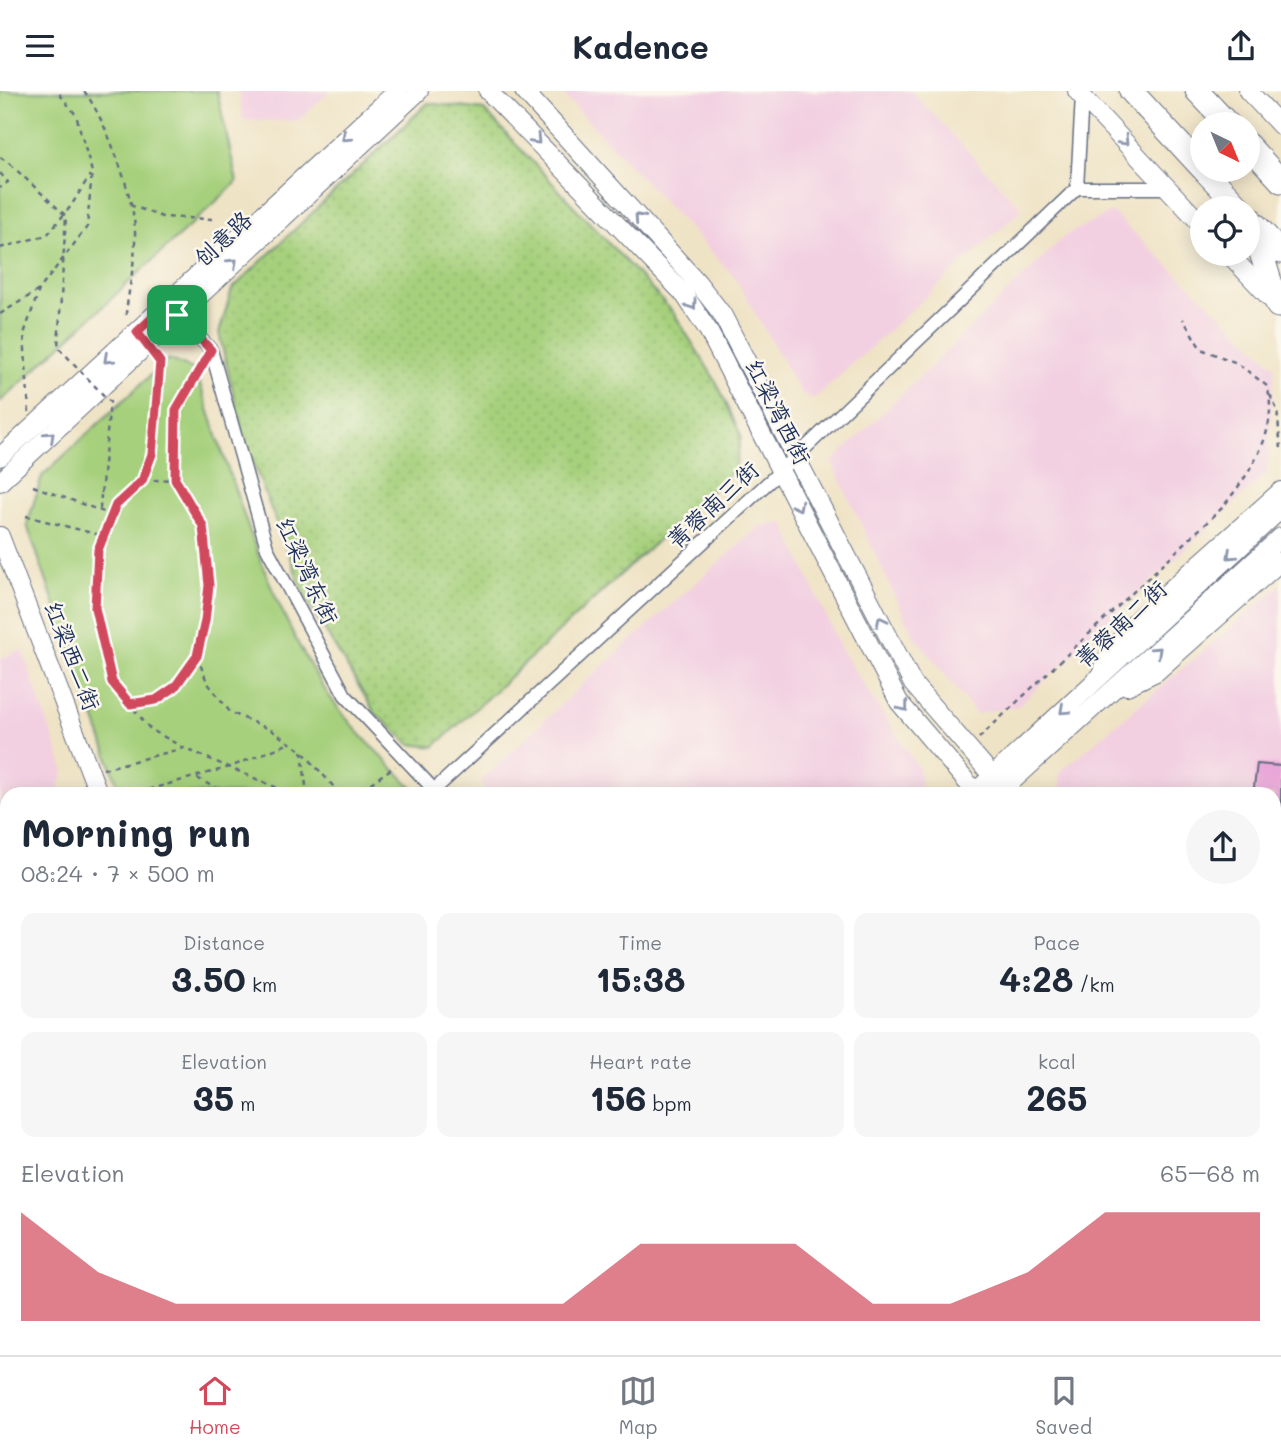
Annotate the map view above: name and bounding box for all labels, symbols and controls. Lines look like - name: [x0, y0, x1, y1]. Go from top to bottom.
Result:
- text: Kadence: [572, 25, 709, 67]
- icon: menu: [21, 27, 59, 65]
- icon: share: [1222, 27, 1260, 65]
- north arrow: [1190, 112, 1260, 182]
- map controls: [1190, 112, 1260, 266]
- one-way arrow: [341, 129, 354, 141]
- one-way arrow: [527, 132, 540, 145]
- one-way arrow: [1115, 133, 1128, 146]
- button: locate: [1190, 196, 1260, 266]
- street label: 创意路: [187, 204, 258, 273]
- one-way arrow: [635, 213, 648, 226]
- one-way arrow: [225, 259, 238, 272]
- pin: [147, 285, 207, 345]
- icon: arrive: [158, 296, 196, 334]
- one-way arrow: [684, 298, 697, 311]
- one-way arrow: [103, 350, 116, 363]
- street label: 红梁湾西街: [739, 354, 818, 470]
- one-way arrow: [42, 431, 55, 444]
- street label: 菁蓉南三街: [660, 454, 765, 554]
- one-way arrow: [790, 499, 804, 511]
- street label: 红梁湾东街: [270, 512, 346, 629]
- one-way arrow: [1226, 547, 1239, 560]
- street label: 菁蓉南二街: [1068, 573, 1173, 673]
- street label: 红梁西二街: [38, 597, 108, 715]
- one-way arrow: [876, 616, 890, 628]
- one-way arrow: [1149, 647, 1162, 659]
- one-way arrow: [896, 700, 909, 712]
- one-way arrow: [1059, 702, 1072, 714]
- text: Morning run: [21, 807, 251, 857]
- button: share: [1186, 810, 1260, 884]
- text: 08:24 · 7 × 500 m: [21, 858, 215, 888]
- text: Distance: [183, 930, 265, 955]
- text: Time: [619, 930, 662, 955]
- text: Pace: [1034, 930, 1080, 955]
- text: 3.50: [171, 955, 246, 1001]
- text: 15:38: [596, 955, 685, 1001]
- text: 4:28: [999, 955, 1073, 1001]
- text: km: [246, 972, 277, 997]
- text: /km: [1073, 972, 1115, 997]
- text: Elevation: [182, 1049, 267, 1074]
- text: Heart rate: [589, 1049, 692, 1074]
- text: kcal: [1038, 1049, 1076, 1074]
- text: 35: [193, 1074, 234, 1120]
- text: 156: [589, 1074, 647, 1120]
- text: 265: [1026, 1074, 1087, 1120]
- text: m: [234, 1091, 256, 1116]
- text: bpm: [647, 1091, 692, 1116]
- text: Elevation: [21, 1158, 124, 1188]
- text: 65–68 m: [1160, 1158, 1260, 1188]
- tab: Home: [189, 1372, 241, 1439]
- tab: Map: [619, 1372, 657, 1439]
- tab: Saved: [1036, 1372, 1092, 1439]

